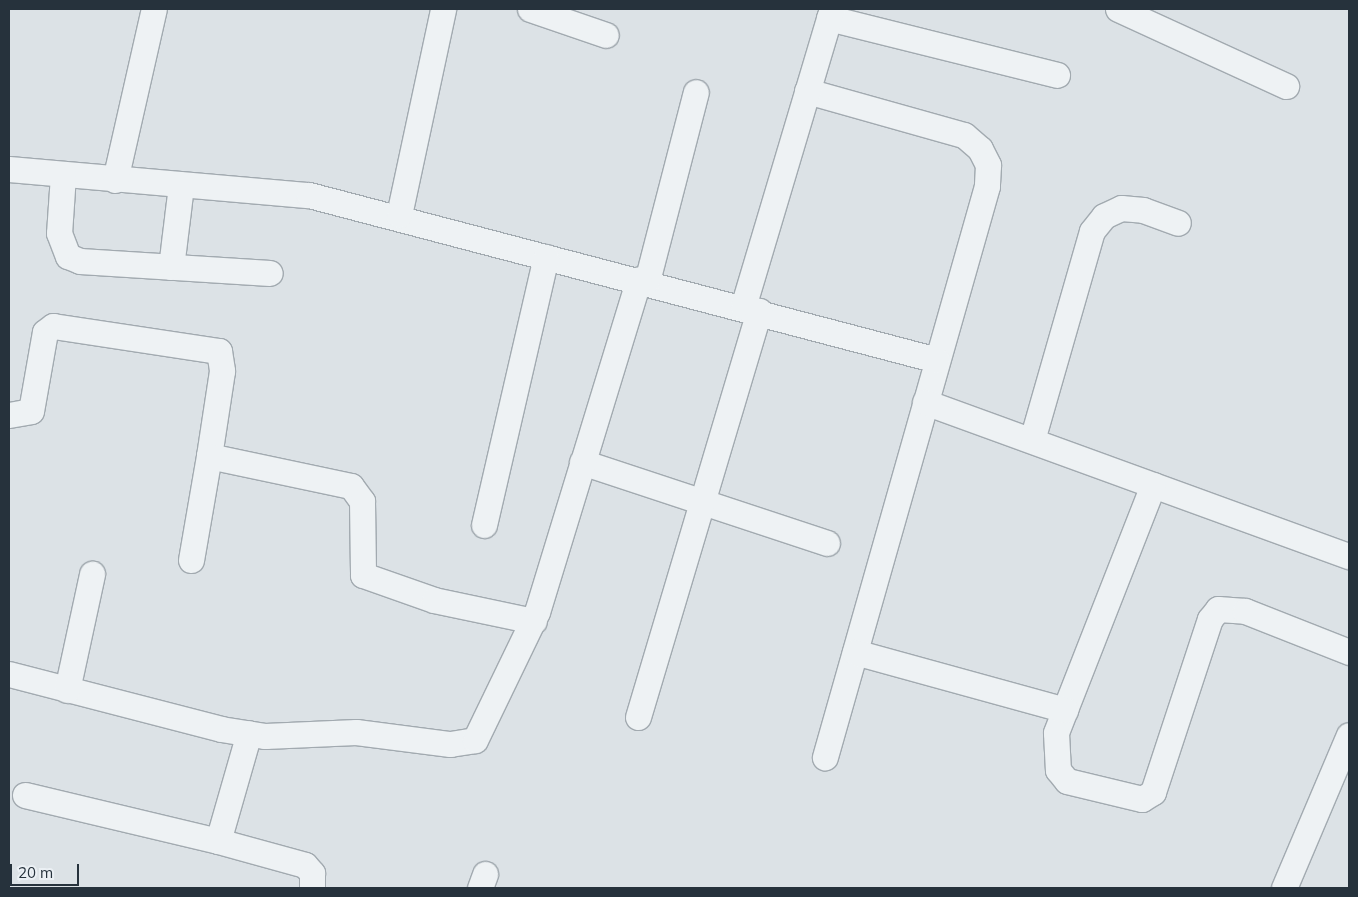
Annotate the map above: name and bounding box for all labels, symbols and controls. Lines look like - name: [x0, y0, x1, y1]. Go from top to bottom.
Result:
- scale bar: [12, 854, 81, 886]
- text: 20 m: [18, 863, 53, 882]

